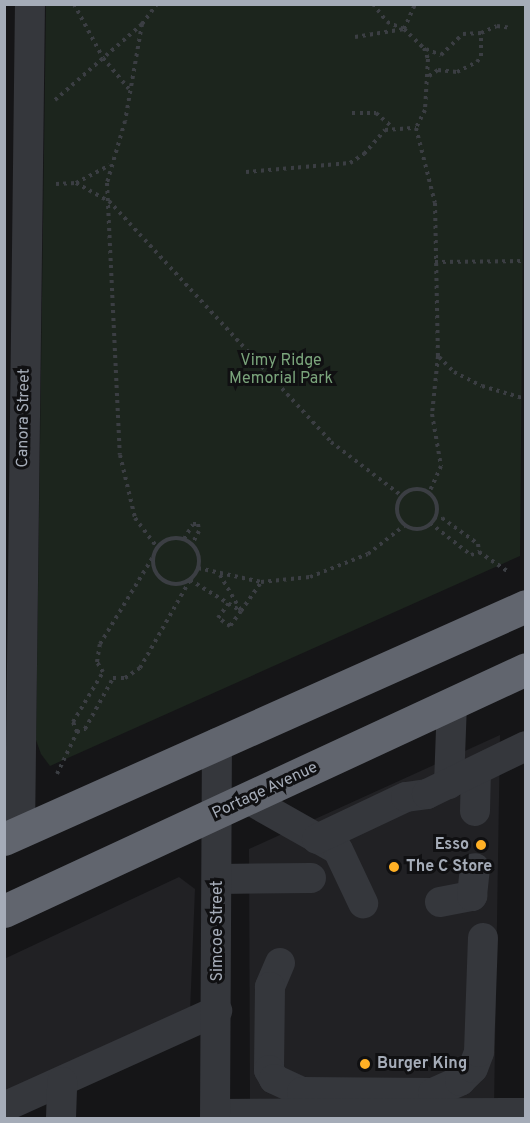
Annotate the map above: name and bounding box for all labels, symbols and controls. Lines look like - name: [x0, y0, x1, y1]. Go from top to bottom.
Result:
- park label: Vimy Ridge Memorial Park: [229, 351, 333, 389]
- street label: Canora Street: [14, 368, 34, 468]
- street label: Portage Avenue: [209, 758, 321, 824]
- place label: Esso: [435, 835, 469, 855]
- marker: Esso: [474, 838, 488, 852]
- place label: The C Store: [406, 857, 492, 877]
- marker: The C Store: [387, 860, 401, 874]
- street label: Simcoe Street: [208, 880, 228, 982]
- place label: Burger King: [377, 1054, 467, 1074]
- marker: Burger King: [358, 1057, 372, 1071]

